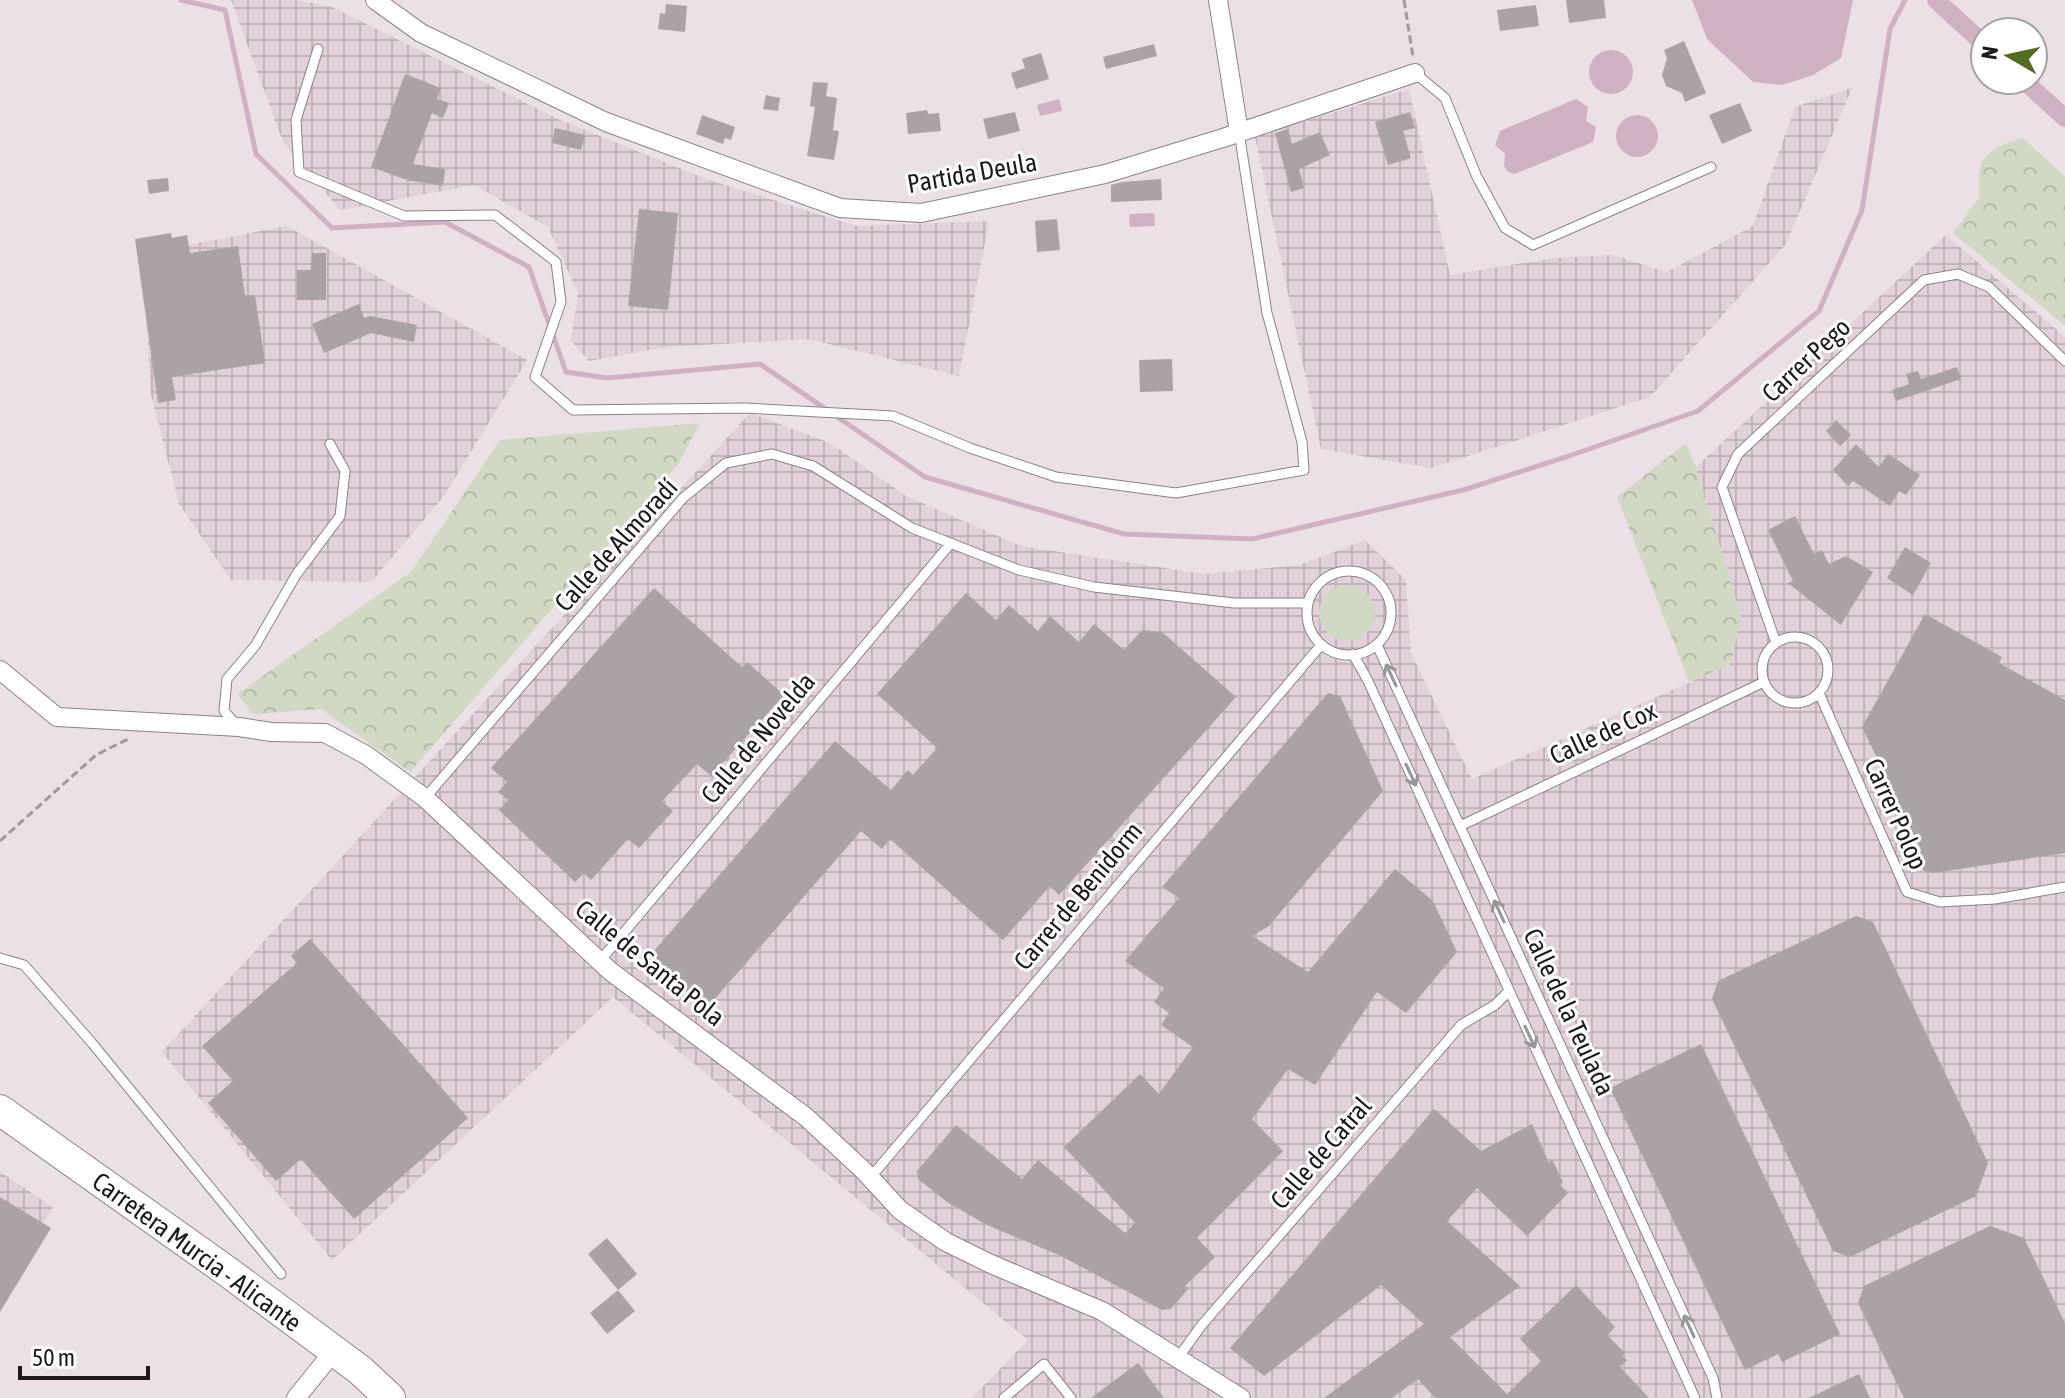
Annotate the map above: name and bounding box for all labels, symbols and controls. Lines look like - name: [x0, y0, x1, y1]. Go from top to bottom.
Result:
- north arrow: [1969, 16, 2049, 96]
- text: N: [1975, 44, 2003, 61]
- street label: Partida Deula: [905, 147, 1039, 199]
- street label: Carrer Pego: [1756, 312, 1856, 408]
- street label: Calle de Almoradí: [548, 472, 684, 618]
- one-way arrow: [1383, 663, 1398, 687]
- street label: Calle de Novelda: [695, 667, 821, 809]
- street label: Calle de Cox: [1545, 695, 1662, 771]
- street label: Carrer Polop: [1858, 754, 1934, 874]
- one-way arrow: [1404, 762, 1419, 787]
- street label: Carrer de Benidorm: [1008, 816, 1148, 976]
- street label: Calle de Santa Pola: [570, 894, 730, 1032]
- one-way arrow: [1491, 899, 1506, 923]
- street label: Calle de la Teulada: [1517, 924, 1621, 1100]
- one-way arrow: [1524, 1024, 1539, 1048]
- street label: Calle de Catral: [1264, 1091, 1378, 1215]
- street label: Carretera Murcia - Alicante: [87, 1166, 307, 1338]
- one-way arrow: [1681, 1314, 1696, 1338]
- scale bar: [20, 1330, 148, 1380]
- text: 50 m: [32, 1344, 75, 1371]

